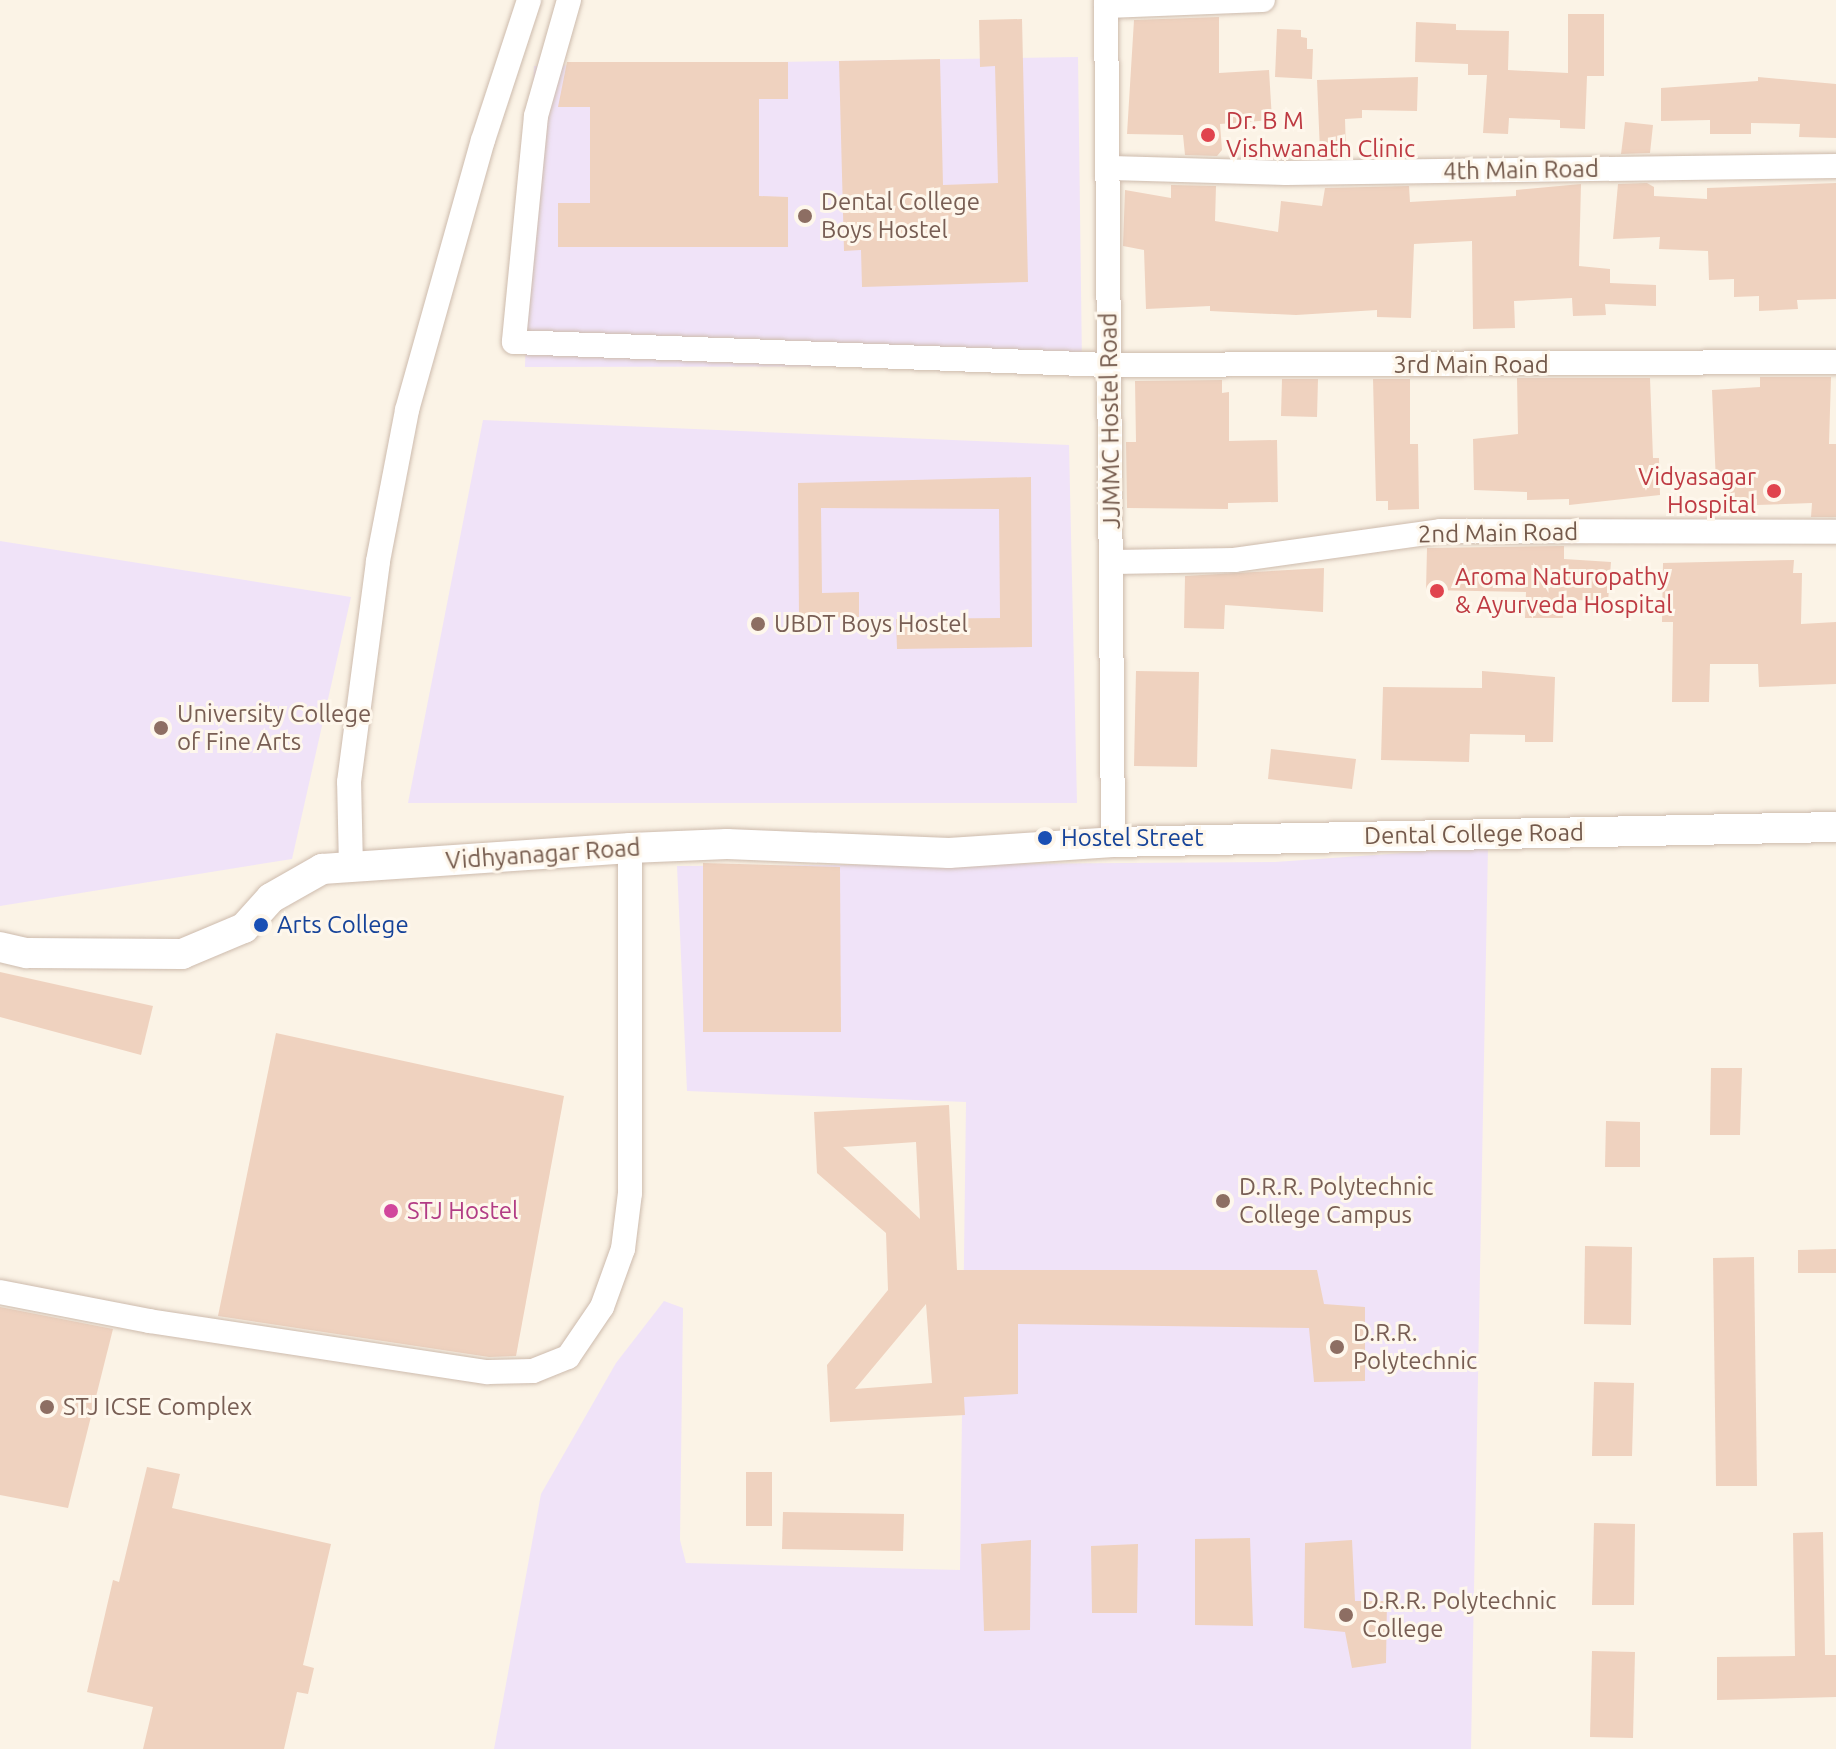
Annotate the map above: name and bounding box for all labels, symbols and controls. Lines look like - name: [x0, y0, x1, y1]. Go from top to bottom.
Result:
- place label: Dr. B M Vishwanath Clinic: [1226, 107, 1415, 163]
- marker: Dr. B M Vishwanath Clinic: [1197, 124, 1219, 146]
- street label: 4th Main Road: [1443, 154, 1599, 186]
- place label: Dental College Boys Hostel: [821, 188, 980, 244]
- marker: Dental College Boys Hostel: [796, 207, 814, 225]
- street label: JJMMC Hostel Road: [1094, 313, 1126, 529]
- street label: 3rd Main Road: [1393, 351, 1549, 379]
- place label: Vidyasagar Hospital: [1638, 463, 1756, 519]
- marker: Vidyasagar Hospital: [1763, 480, 1785, 502]
- street label: 2nd Main Road: [1418, 517, 1578, 549]
- place label: Aroma Naturopathy & Ayurveda Hospital: [1455, 563, 1672, 619]
- marker: Aroma Naturopathy & Ayurveda Hospital: [1426, 580, 1448, 602]
- place label: UBDT Boys Hostel: [774, 610, 968, 638]
- marker: UBDT Boys Hostel: [749, 615, 767, 633]
- place label: University College of Fine Arts: [177, 700, 371, 756]
- marker: University College of Fine Arts: [152, 719, 170, 737]
- street label: Dental College Road: [1364, 818, 1584, 850]
- place label: Hostel Street: [1061, 824, 1204, 852]
- marker: Hostel Street: [1036, 829, 1054, 847]
- street label: Vidhyanagar Road: [445, 833, 641, 875]
- place label: Arts College: [277, 911, 409, 939]
- marker: Arts College: [252, 916, 270, 934]
- place label: D.R.R. Polytechnic College Campus: [1239, 1173, 1433, 1229]
- marker: D.R.R. Polytechnic College Campus: [1214, 1192, 1232, 1210]
- place label: STJ Hostel: [407, 1197, 518, 1225]
- marker: STJ Hostel: [382, 1202, 400, 1220]
- place label: D.R.R. Polytechnic: [1353, 1319, 1477, 1375]
- marker: D.R.R. Polytechnic: [1328, 1338, 1346, 1356]
- place label: STJ ICSE Complex: [63, 1393, 252, 1421]
- marker: STJ ICSE Complex: [38, 1398, 56, 1416]
- place label: D.R.R. Polytechnic College: [1362, 1587, 1556, 1643]
- marker: D.R.R. Polytechnic College: [1337, 1606, 1355, 1624]

